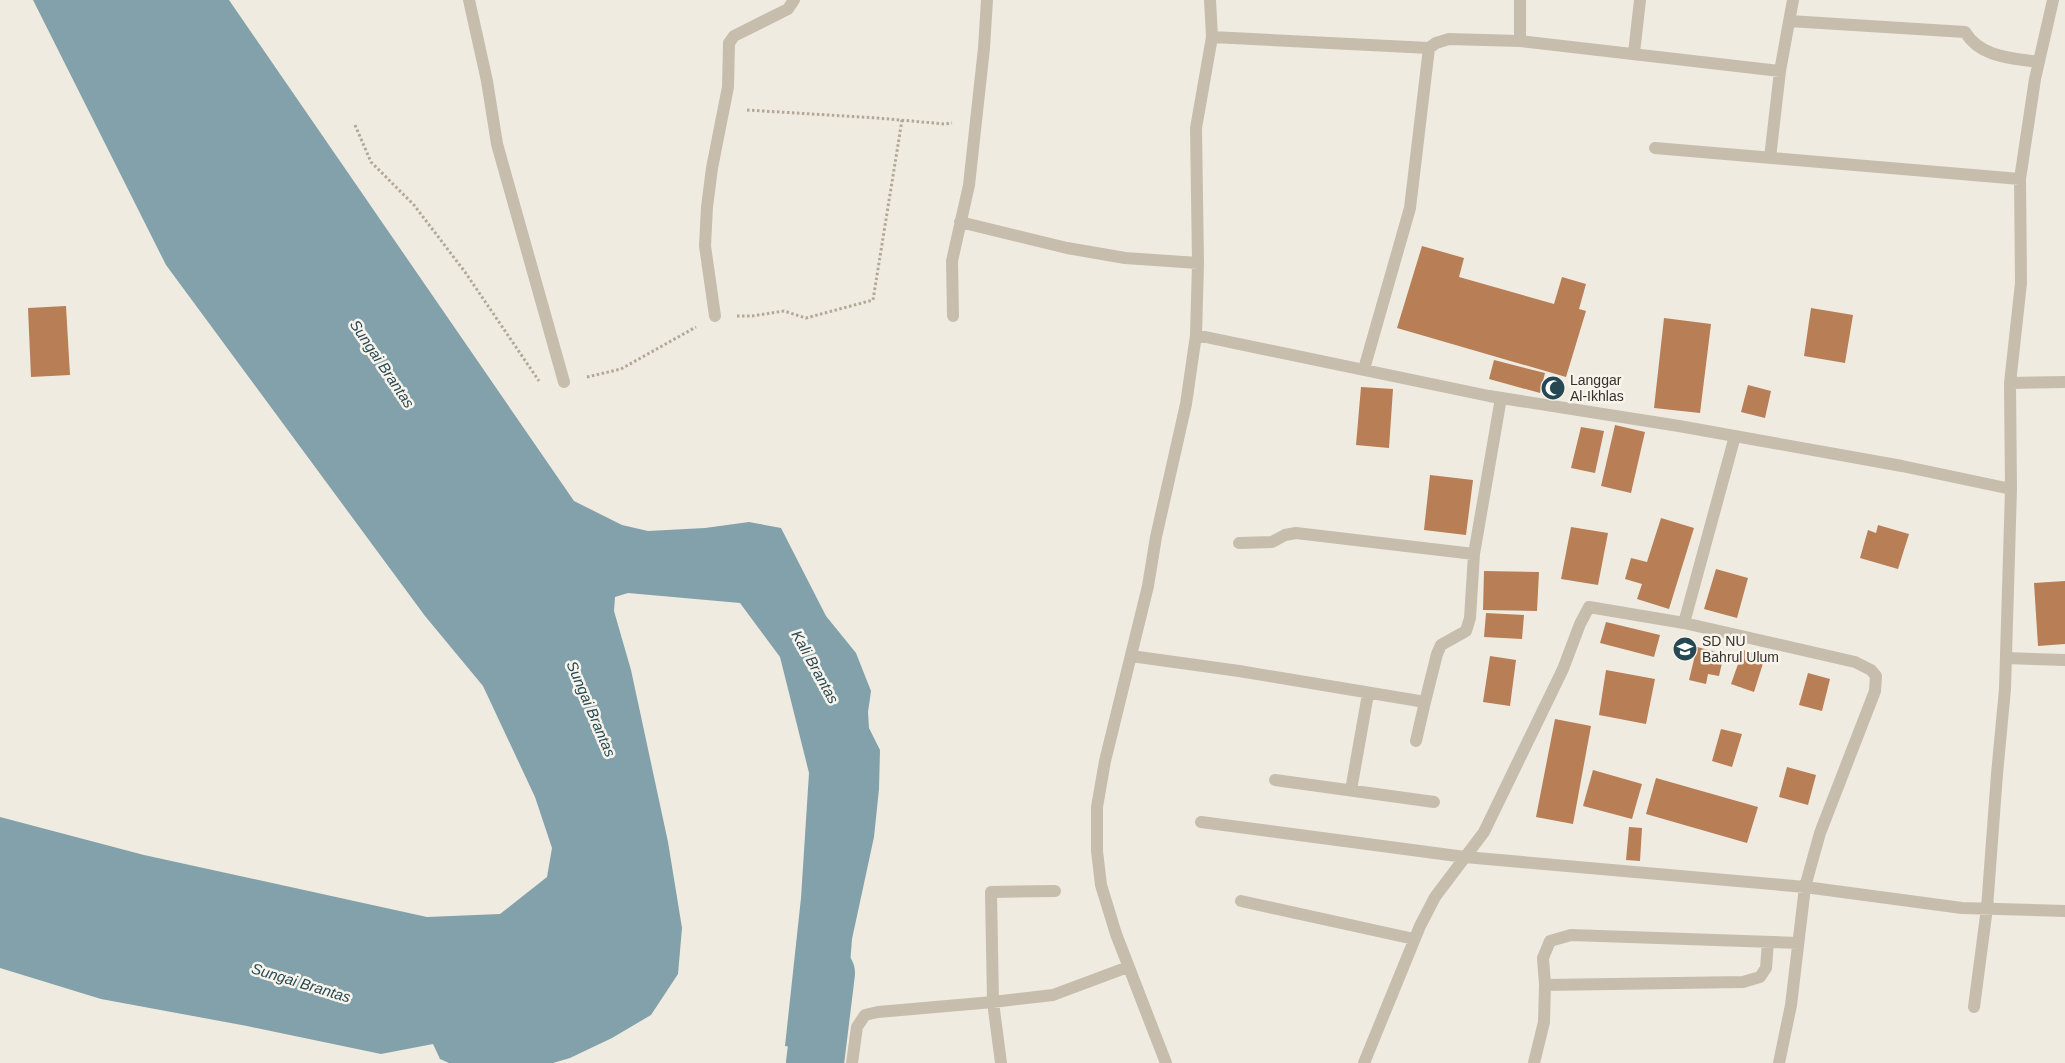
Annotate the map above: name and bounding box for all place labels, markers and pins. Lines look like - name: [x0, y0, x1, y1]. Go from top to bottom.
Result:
- place label: Langgar Al-Ikhlas: [1570, 372, 1624, 404]
- mosque icon: Langgar Al-Ikhlas: [1540, 375, 1566, 401]
- place label: SD NU Bahrul Ulum: [1702, 633, 1779, 665]
- school or university icon: SD NU Bahrul Ulum: [1672, 636, 1698, 662]

